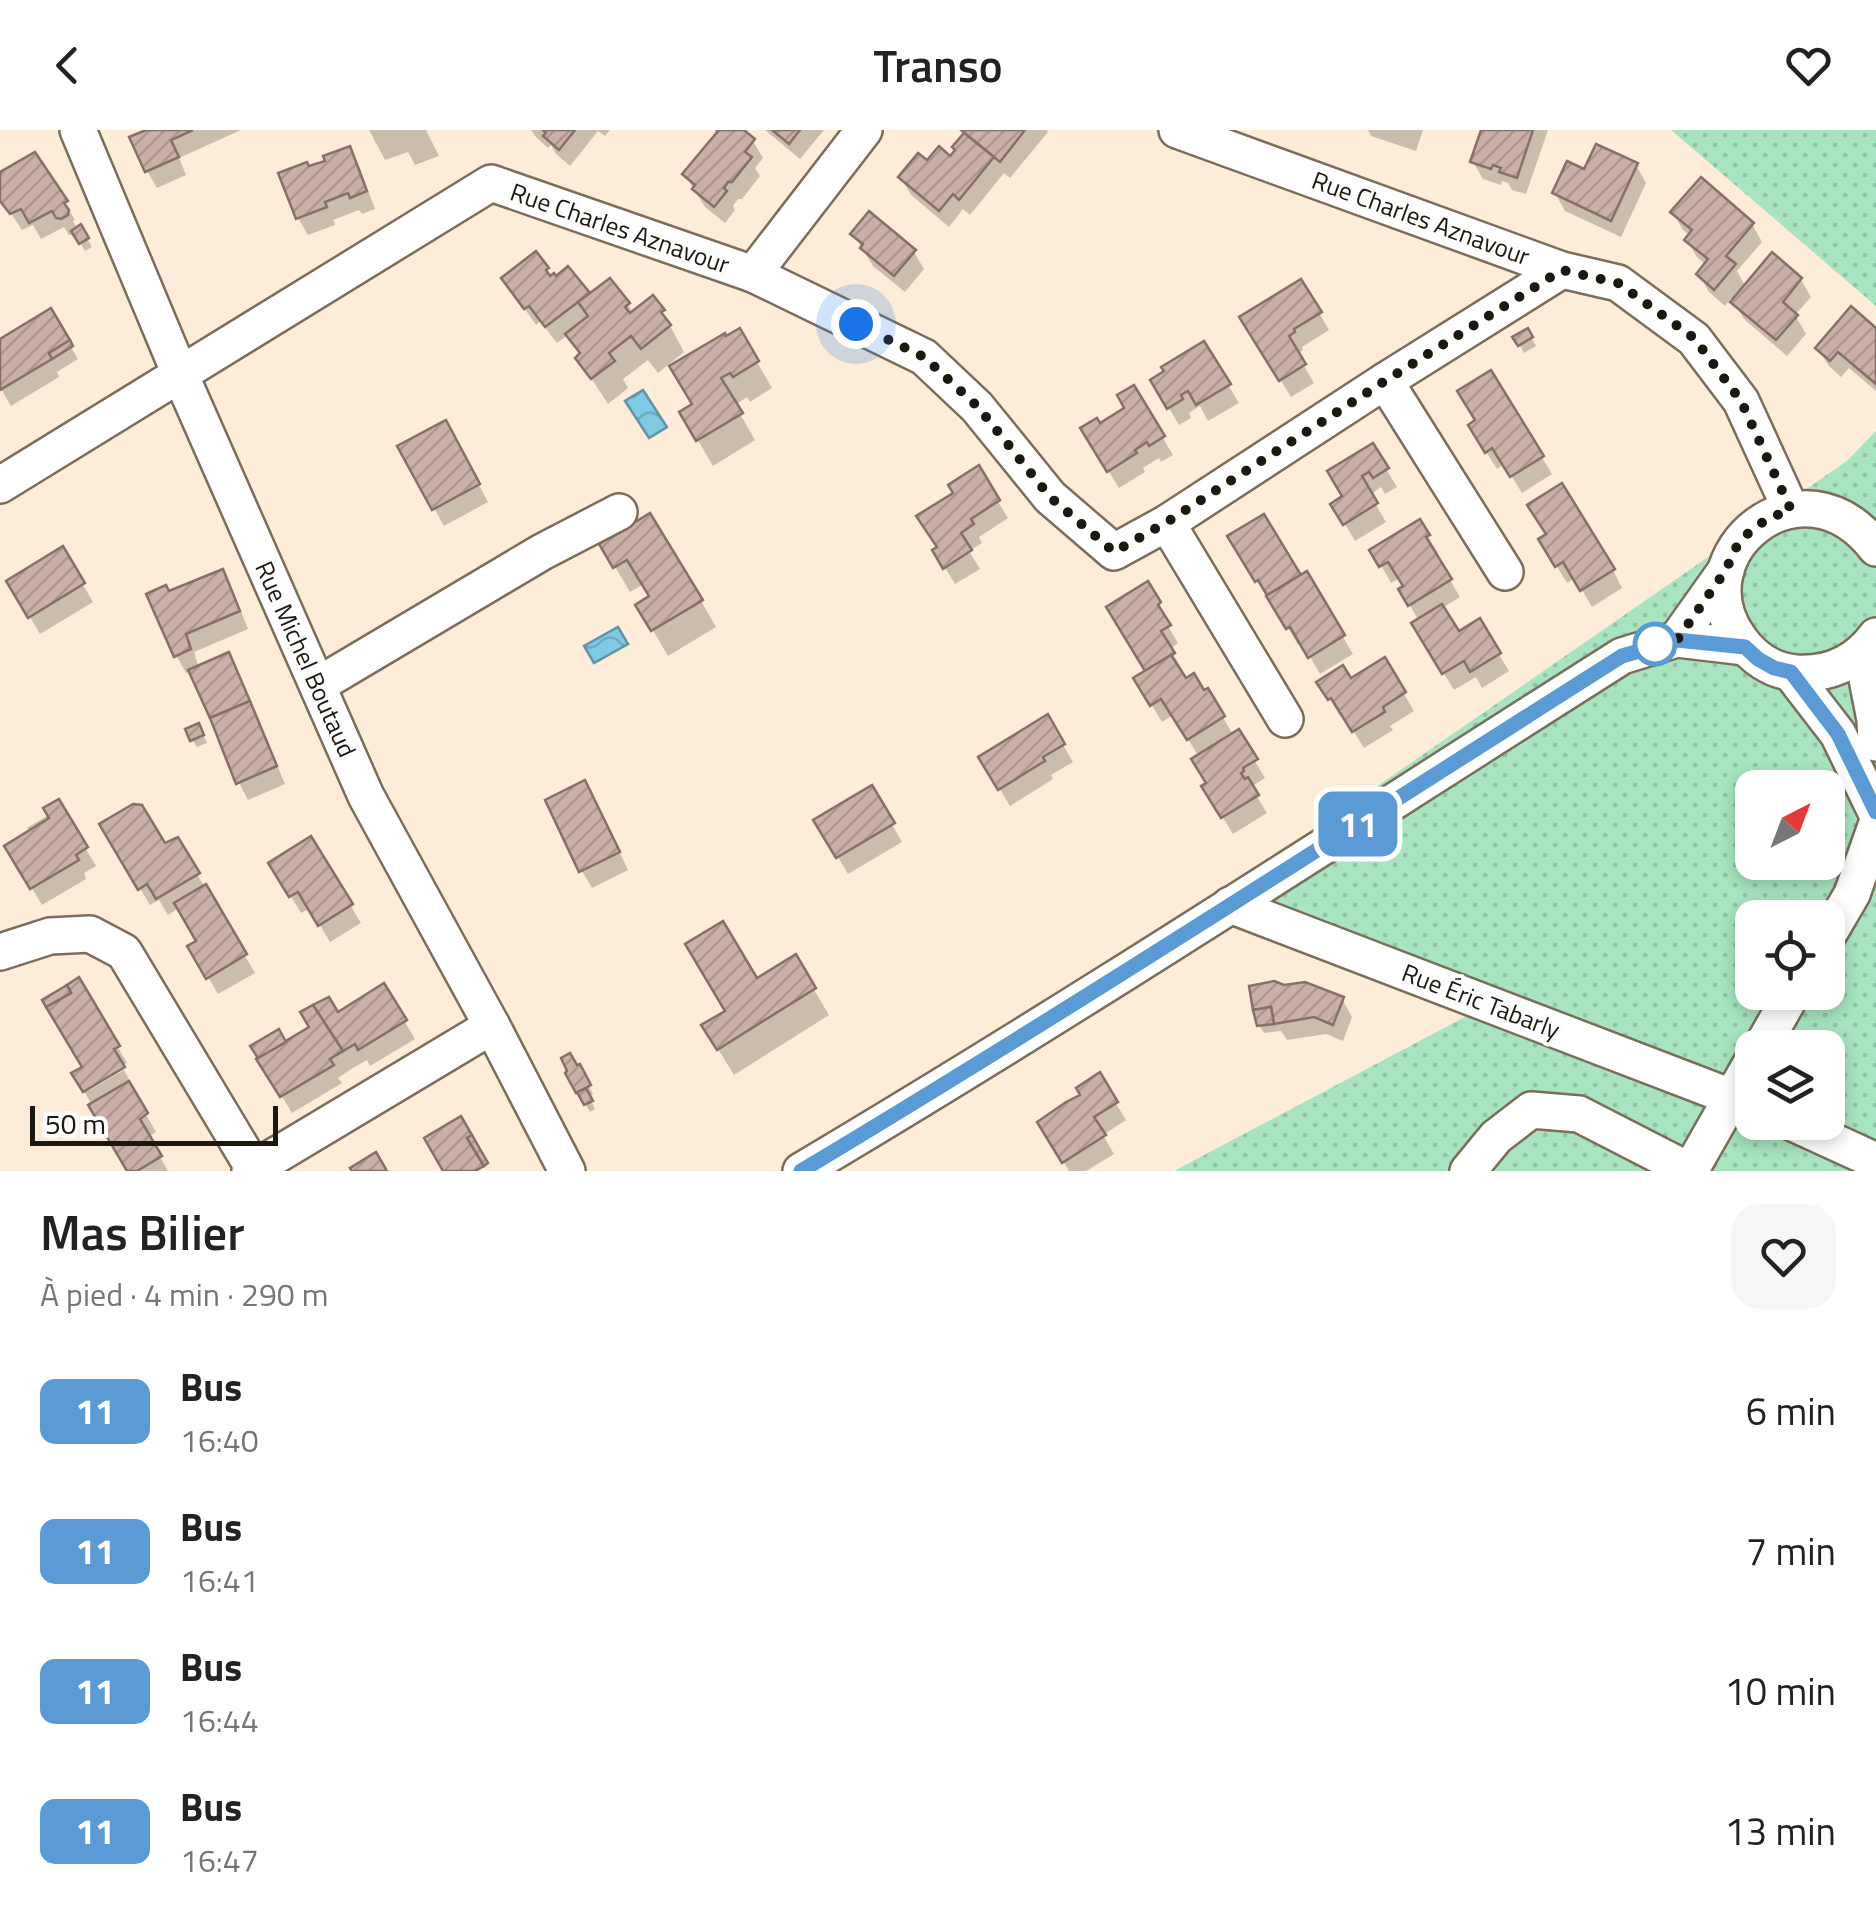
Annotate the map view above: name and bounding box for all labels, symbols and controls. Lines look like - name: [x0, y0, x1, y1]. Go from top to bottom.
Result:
- text: Transo: [873, 31, 1003, 99]
- icon: back: [40, 38, 95, 93]
- icon: heart: [1781, 38, 1836, 93]
- street label: Rue Charles Aznavour: [1307, 161, 1536, 275]
- street label: Rue Charles Aznavour: [505, 173, 735, 283]
- your location: [831, 299, 881, 349]
- street label: Rue Michel Boutaud: [246, 555, 366, 763]
- unlabelled marker: [1634, 623, 1676, 665]
- north arrow: [1735, 770, 1845, 880]
- map controls: [1735, 770, 1845, 1140]
- line badge: 11: [1313, 792, 1403, 856]
- text: 11: [1338, 797, 1378, 851]
- button: locate: [1735, 900, 1845, 1010]
- street label: Rue Éric Tabarly: [1396, 953, 1566, 1049]
- button: layers: [1735, 1030, 1845, 1140]
- scale bar: [30, 1101, 278, 1146]
- text: 50 m: [45, 1102, 106, 1145]
- text: Mas Bilier: [40, 1196, 245, 1269]
- button: heart: [1731, 1204, 1836, 1309]
- text: À pied · 4 min · 290 m: [40, 1270, 329, 1318]
- text: Bus: [180, 1358, 242, 1416]
- text: 6 min: [1746, 1382, 1836, 1440]
- text: 11: [75, 1384, 115, 1438]
- text: 16:40: [180, 1416, 259, 1464]
- text: Bus: [180, 1498, 242, 1556]
- text: 7 min: [1746, 1522, 1836, 1580]
- text: 11: [75, 1524, 115, 1578]
- text: 16:41: [180, 1556, 259, 1604]
- text: Bus: [180, 1638, 242, 1696]
- text: 10 min: [1725, 1662, 1836, 1720]
- text: 11: [75, 1664, 115, 1718]
- text: 16:44: [180, 1696, 259, 1744]
- text: Bus: [180, 1778, 242, 1836]
- text: 13 min: [1725, 1802, 1836, 1860]
- text: 11: [75, 1804, 115, 1858]
- text: 16:47: [180, 1836, 259, 1884]

